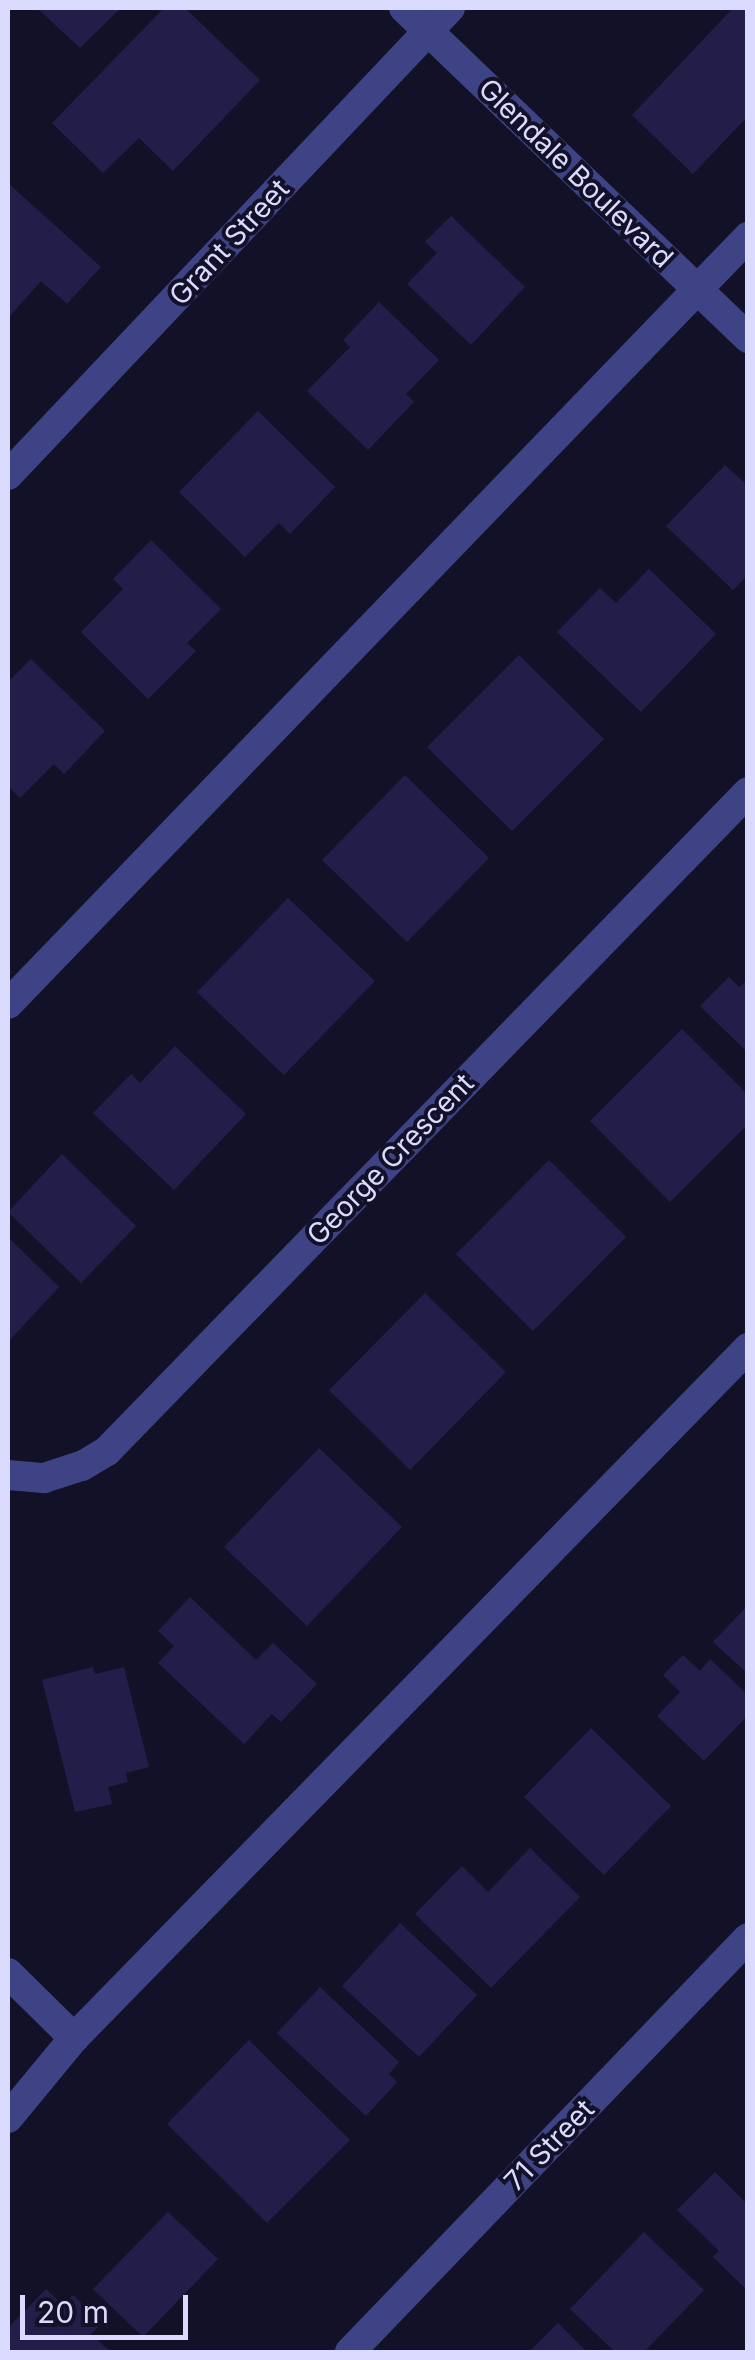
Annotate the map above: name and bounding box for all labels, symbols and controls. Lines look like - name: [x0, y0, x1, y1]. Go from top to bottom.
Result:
- street label: Glendale Boulevard: [472, 72, 680, 274]
- street label: Grant Street: [162, 172, 296, 312]
- street label: George Crescent: [300, 1066, 480, 1252]
- street label: 71 Street: [497, 2092, 601, 2198]
- scale bar: [25, 2275, 192, 2337]
- text: 20 m: [37, 2294, 109, 2330]

